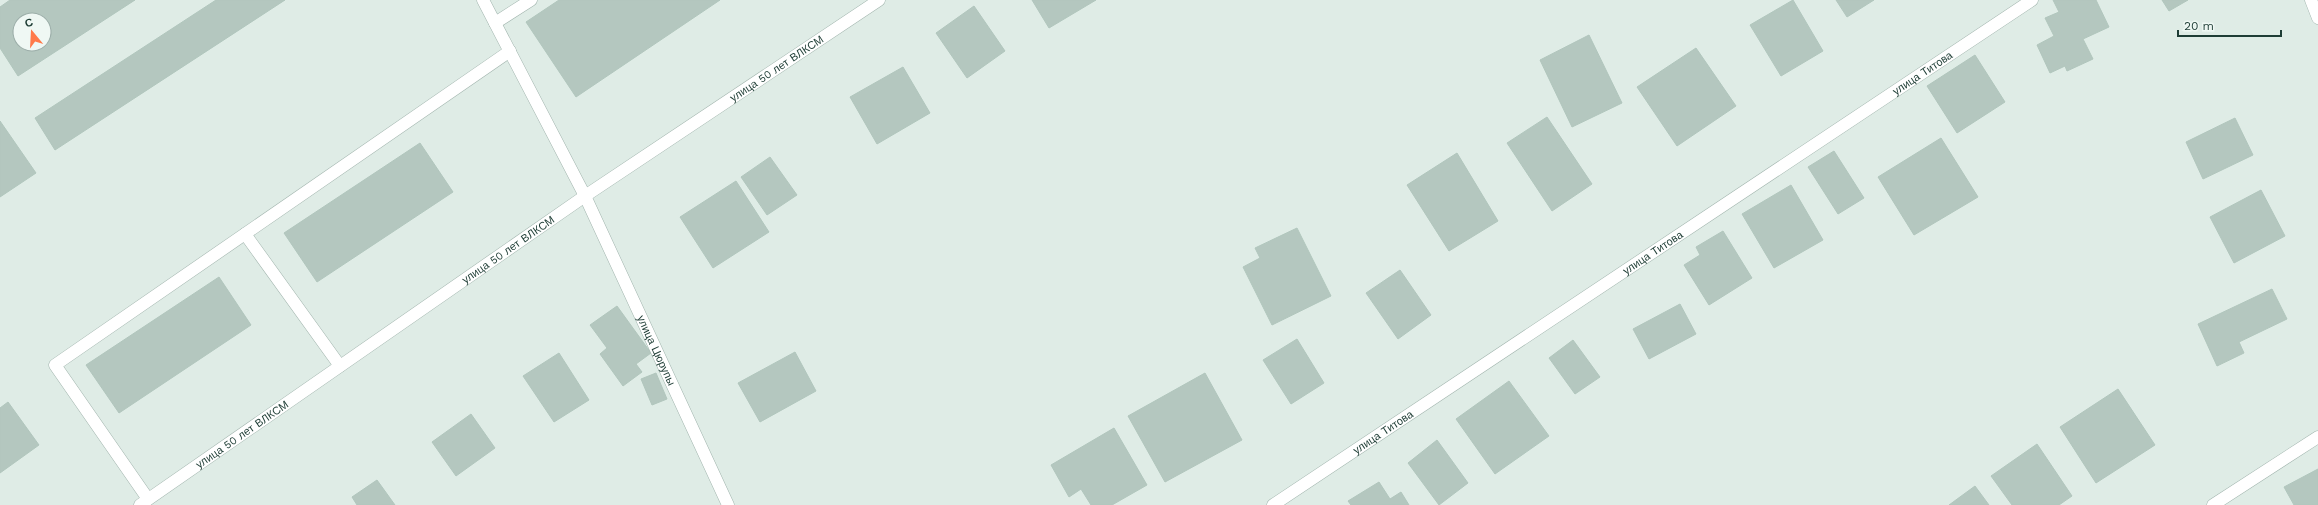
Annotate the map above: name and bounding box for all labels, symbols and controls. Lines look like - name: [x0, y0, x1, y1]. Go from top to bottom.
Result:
- north arrow: [12, 12, 52, 52]
- scale bar: [2178, 12, 2281, 38]
- text: С: [23, 16, 35, 30]
- text: 20 m: [2184, 19, 2214, 33]
- street label: улица 50 лет ВЛКСМ: [727, 32, 826, 104]
- street label: улица Титова: [1890, 48, 1956, 98]
- street label: улица 50 лет ВЛКСМ: [459, 213, 557, 286]
- street label: улица Титова: [1620, 227, 1686, 277]
- street label: улица Цюрупы: [635, 313, 678, 388]
- street label: улица 50 лет ВЛКСМ: [193, 398, 291, 471]
- street label: улица Титова: [1350, 407, 1416, 457]

